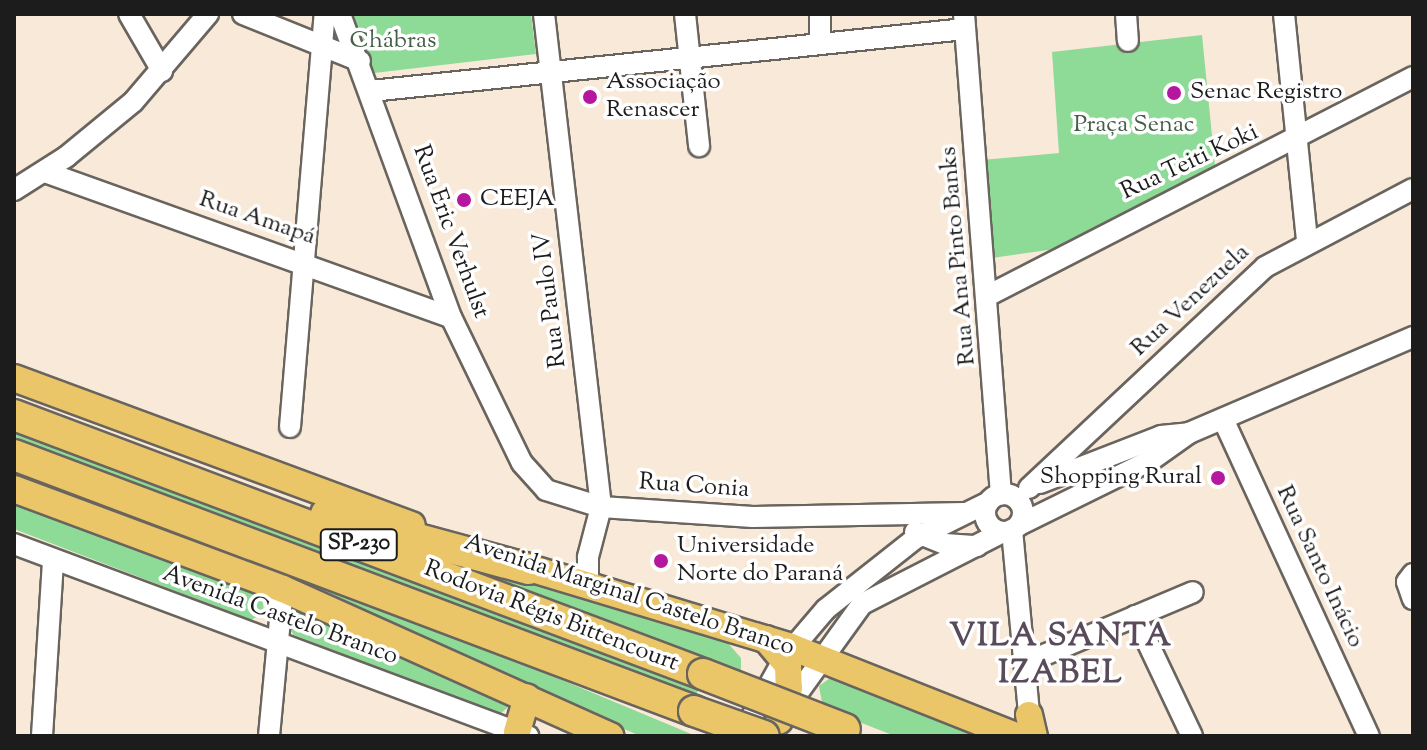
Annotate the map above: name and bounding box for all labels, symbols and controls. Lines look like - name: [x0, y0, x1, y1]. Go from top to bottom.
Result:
- park label: Chábras: [350, 28, 436, 56]
- place label: Associação Renascer: [606, 69, 721, 125]
- place label: Senac Registro: [1190, 79, 1342, 107]
- marker: Senac Registro: [1165, 84, 1183, 102]
- marker: Associação Renascer: [581, 88, 599, 106]
- park label: Praça Senac: [1073, 112, 1195, 140]
- street label: Rua Teiti Koki: [1117, 119, 1263, 207]
- street label: Rua Eric Verhulst: [405, 142, 495, 322]
- street label: Rua Ana Pinto Banks: [935, 145, 983, 367]
- street label: Rua Amapá: [195, 186, 319, 252]
- place label: CEEJA: [480, 186, 555, 214]
- marker: CEEJA: [455, 191, 473, 209]
- street label: Rua Paulo IV: [528, 231, 574, 369]
- street label: Rua Venezuela: [1126, 239, 1256, 363]
- place label: Shopping Rural: [1040, 464, 1202, 492]
- street label: Rua Conia: [638, 469, 750, 505]
- marker: Shopping Rural: [1209, 469, 1227, 487]
- street label: Rua Santo Inácio: [1269, 481, 1369, 653]
- road number: SP-230: [319, 527, 399, 563]
- street label: Avenida Marginal Castelo Branco: [460, 529, 798, 663]
- place label: Universidade Norte do Paraná: [677, 533, 843, 589]
- marker: Universidade Norte do Paraná: [652, 552, 670, 570]
- street label: Rodovia Régis Bittencourt: [420, 555, 682, 679]
- street label: Avenida Castelo Branco: [158, 560, 402, 672]
- district label: VILA SANTA IZABEL: [949, 619, 1173, 694]

